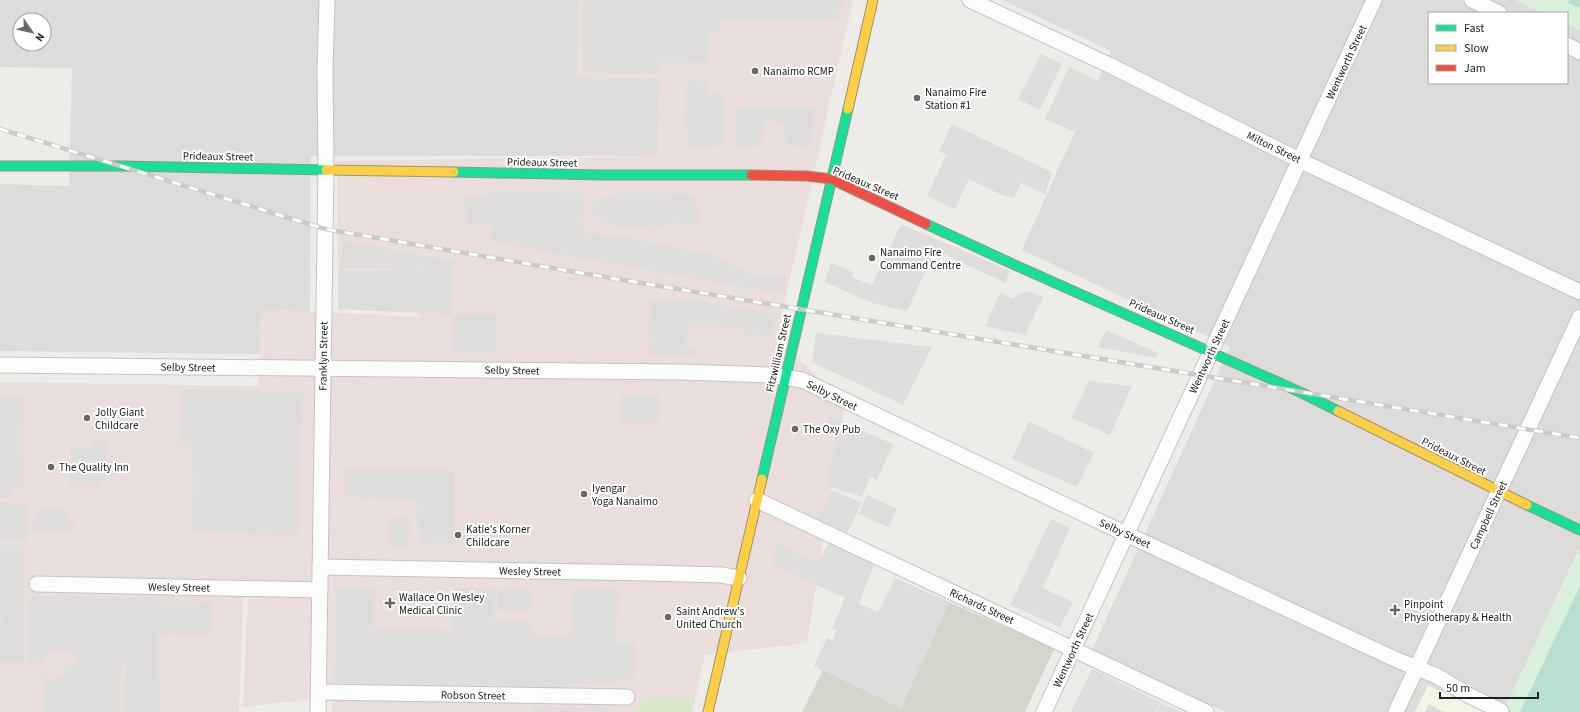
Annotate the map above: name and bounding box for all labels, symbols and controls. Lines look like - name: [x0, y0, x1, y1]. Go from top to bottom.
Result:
- north arrow: [12, 12, 52, 52]
- legend: [1428, 12, 1568, 84]
- text: Fast: [1464, 20, 1484, 37]
- street label: Wentworth Street: [1323, 22, 1370, 102]
- text: N: [32, 30, 48, 45]
- text: Slow: [1464, 40, 1489, 57]
- text: Jam: [1464, 60, 1486, 77]
- place label: Nanaimo RCMP: [763, 64, 834, 79]
- marker: Nanaimo RCMP: [750, 66, 760, 76]
- place label: Nanaimo Fire Station #1: [925, 85, 987, 113]
- marker: Nanaimo Fire Station #1: [912, 93, 922, 103]
- street label: Milton Street: [1244, 128, 1304, 167]
- street label: Prideaux Street: [183, 148, 254, 165]
- street label: Prideaux Street: [507, 154, 578, 171]
- street label: Prideaux Street: [830, 163, 901, 204]
- place label: Nanaimo Fire Command Centre: [880, 245, 962, 273]
- marker: Nanaimo Fire Command Centre: [867, 253, 877, 263]
- street label: Prideaux Street: [1127, 295, 1197, 338]
- street label: Fitzwilliam Street: [762, 312, 795, 394]
- street label: Wentworth Street: [1186, 316, 1233, 396]
- street label: Franklyn Street: [315, 321, 332, 391]
- street label: Selby Street: [160, 360, 216, 375]
- street label: Selby Street: [484, 363, 540, 378]
- street label: Selby Street: [804, 377, 860, 414]
- place label: Jolly Giant Childcare: [95, 405, 144, 433]
- marker: Jolly Giant Childcare: [82, 413, 92, 423]
- place label: The Oxy Pub: [803, 422, 860, 437]
- marker: The Oxy Pub: [790, 424, 800, 434]
- street label: Prideaux Street: [1419, 434, 1489, 479]
- place label: The Quality Inn: [59, 460, 129, 475]
- marker: The Quality Inn: [46, 462, 56, 472]
- street label: Campbell Street: [1466, 478, 1511, 552]
- place label: Iyengar Yoga Nanaimo: [591, 481, 658, 509]
- marker: Iyengar Yoga Nanaimo: [579, 489, 589, 499]
- street label: Selby Street: [1097, 515, 1153, 552]
- place label: Katie's Korner Childcare: [466, 522, 531, 550]
- marker: Katie's Korner Childcare: [453, 530, 463, 540]
- street label: Wesley Street: [499, 563, 561, 580]
- street label: Wesley Street: [148, 579, 210, 596]
- street label: Richards Street: [947, 585, 1017, 628]
- place label: Wallace On Wesley Medical Clinic: [399, 590, 484, 618]
- marker: Wallace On Wesley Medical Clinic: [384, 597, 396, 609]
- place label: Pinpoint Physiotherapy & Health: [1404, 597, 1512, 625]
- place label: Saint Andrew's United Church: [676, 604, 745, 632]
- marker: Pinpoint Physiotherapy & Health: [1389, 604, 1401, 616]
- street label: Wentworth Street: [1050, 610, 1097, 690]
- marker: Saint Andrew's United Church: [663, 612, 673, 622]
- scale bar: [1440, 674, 1538, 700]
- text: 50 m: [1446, 680, 1470, 697]
- street label: Robson Street: [441, 687, 506, 704]

